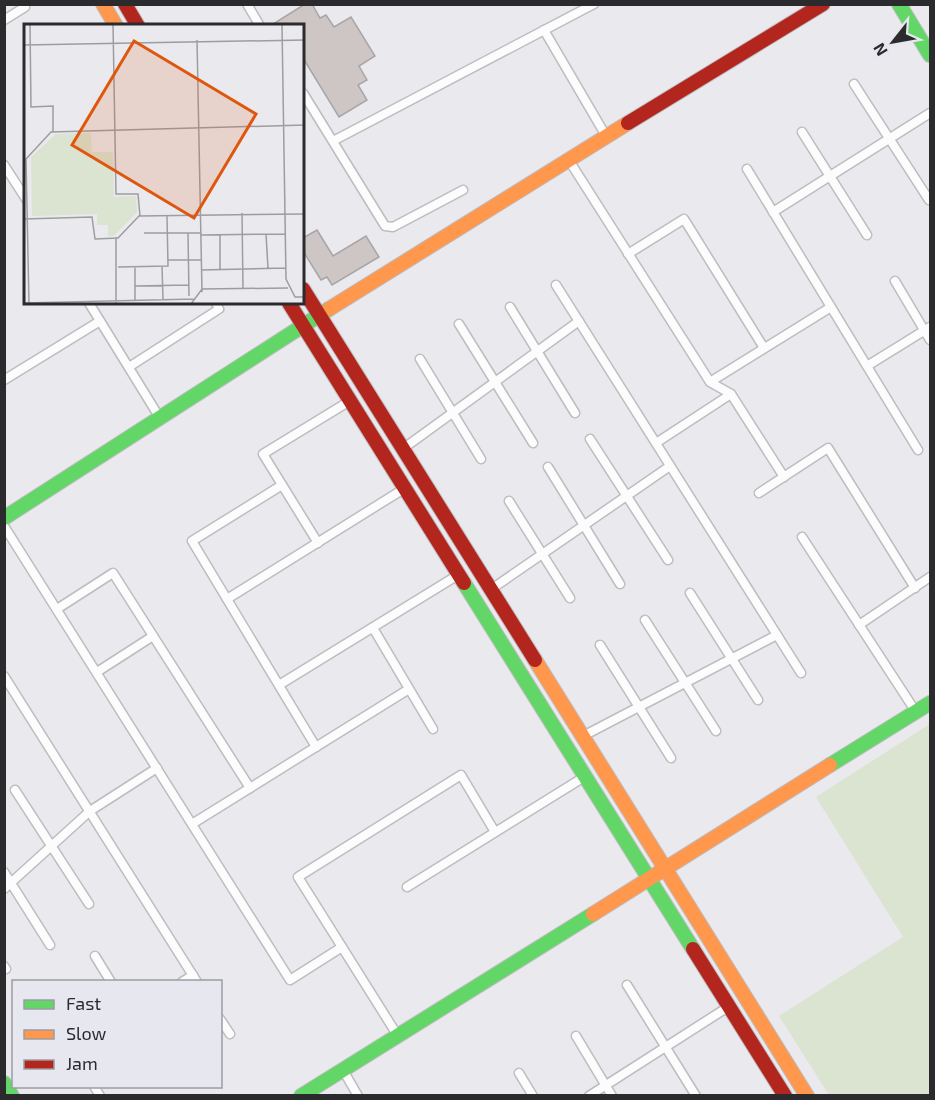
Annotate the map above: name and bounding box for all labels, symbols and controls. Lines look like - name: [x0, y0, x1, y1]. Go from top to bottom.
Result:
- north arrow: [863, 12, 923, 72]
- inset map: [24, 24, 304, 304]
- text: N: [869, 40, 891, 60]
- legend: [12, 980, 222, 1088]
- text: Fast: [66, 992, 101, 1014]
- text: Slow: [66, 1022, 107, 1044]
- text: Jam: [66, 1052, 98, 1074]

